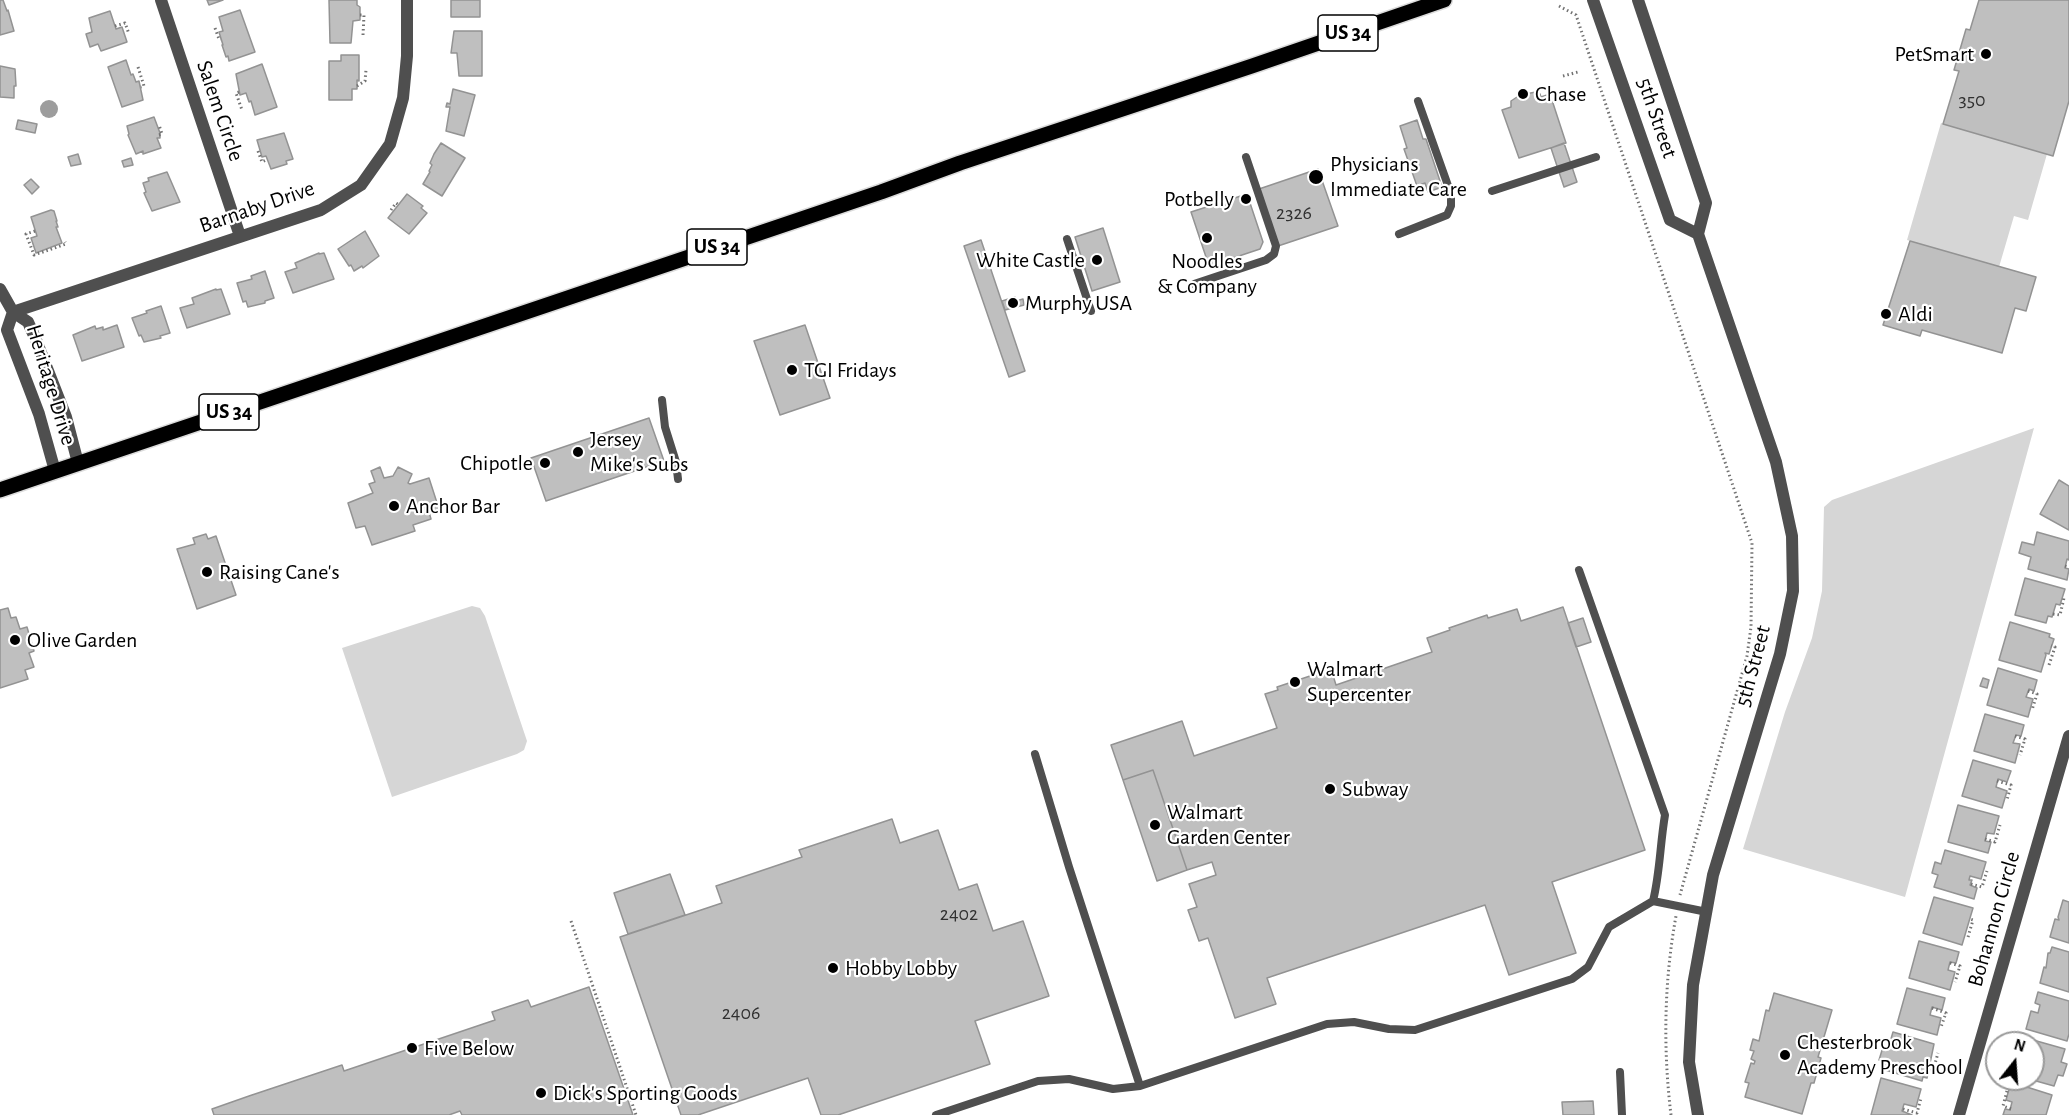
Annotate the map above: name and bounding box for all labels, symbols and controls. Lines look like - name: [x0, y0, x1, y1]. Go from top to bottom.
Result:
- road number: US 34: [1318, 15, 1378, 51]
- place label: PetSmart: [1894, 41, 1974, 67]
- marker: PetSmart: [1979, 47, 1993, 61]
- street label: Salem Circle: [190, 57, 250, 165]
- street label: 5th Street: [1631, 74, 1683, 162]
- place label: Chase: [1535, 81, 1586, 107]
- marker: Chase: [1516, 87, 1530, 101]
- house number: 350: [1958, 88, 1986, 112]
- place label: Physicians Immediate Care: [1330, 151, 1467, 202]
- marker: Physicians Immediate Care: [1307, 168, 1325, 186]
- street label: Barnaby Drive: [196, 175, 318, 239]
- place label: Potbelly: [1164, 186, 1234, 212]
- marker: Potbelly: [1239, 192, 1253, 206]
- house number: 2326: [1276, 201, 1312, 225]
- road number: US 34: [687, 229, 747, 265]
- marker: Noodles & Company: [1200, 231, 1214, 245]
- place label: White Castle: [976, 247, 1085, 273]
- place label: Noodles & Company: [1157, 248, 1257, 300]
- marker: White Castle: [1090, 253, 1104, 267]
- place label: Murphy USA: [1025, 290, 1132, 316]
- marker: Murphy USA: [1006, 296, 1020, 310]
- place label: Aldi: [1898, 301, 1933, 327]
- marker: Aldi: [1879, 307, 1893, 321]
- street label: Heritage Drive: [20, 322, 82, 448]
- place label: TGI Fridays: [804, 357, 897, 383]
- marker: TGI Fridays: [785, 363, 799, 377]
- road number: US 34: [199, 394, 259, 430]
- place label: Jersey Mike's Subs: [590, 426, 688, 478]
- marker: Jersey Mike's Subs: [571, 445, 585, 459]
- place label: Chipotle: [460, 450, 533, 476]
- marker: Chipotle: [538, 456, 552, 470]
- place label: Anchor Bar: [406, 493, 500, 519]
- marker: Anchor Bar: [387, 499, 401, 513]
- place label: Raising Cane's: [219, 559, 340, 585]
- marker: Raising Cane's: [200, 565, 214, 579]
- street label: 5th Street: [1729, 622, 1777, 710]
- place label: Olive Garden: [27, 627, 137, 653]
- marker: Olive Garden: [8, 633, 22, 647]
- place label: Walmart Supercenter: [1307, 656, 1411, 708]
- marker: Walmart Supercenter: [1288, 675, 1302, 689]
- place label: Subway: [1342, 776, 1408, 802]
- marker: Subway: [1323, 782, 1337, 796]
- place label: Walmart Garden Center: [1167, 799, 1290, 850]
- marker: Walmart Garden Center: [1148, 818, 1162, 832]
- street label: Bohannon Circle: [1962, 848, 2026, 990]
- house number: 2402: [940, 902, 978, 926]
- place label: Hobby Lobby: [845, 955, 957, 981]
- marker: Hobby Lobby: [826, 961, 840, 975]
- house number: 2406: [722, 1001, 760, 1025]
- place label: Chesterbrook Academy Preschool: [1797, 1029, 1963, 1080]
- north arrow: [1985, 1031, 2045, 1091]
- place label: Five Below: [424, 1035, 514, 1061]
- text: N: [2012, 1036, 2027, 1055]
- marker: Five Below: [405, 1041, 419, 1055]
- marker: Chesterbrook Academy Preschool: [1778, 1048, 1792, 1062]
- place label: Dick's Sporting Goods: [553, 1080, 738, 1106]
- marker: Dick's Sporting Goods: [534, 1086, 548, 1100]

